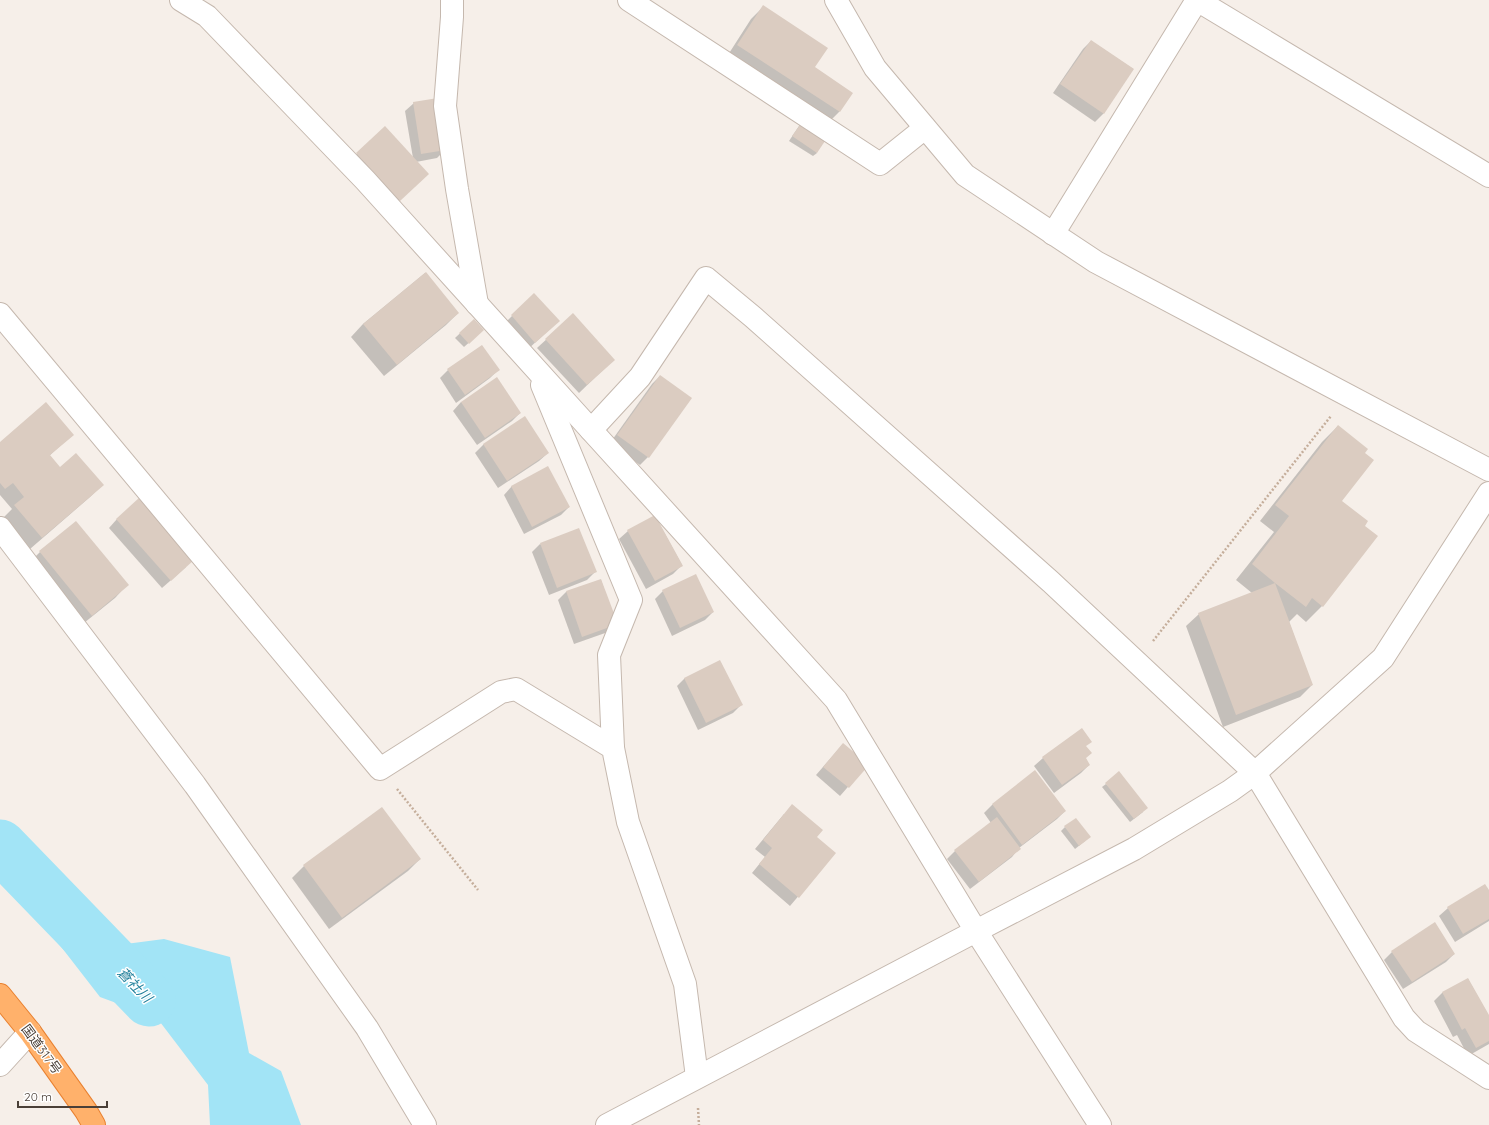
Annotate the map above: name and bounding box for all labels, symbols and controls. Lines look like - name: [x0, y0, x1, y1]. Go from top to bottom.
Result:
- water label: 蒼社川: [114, 964, 157, 1008]
- street label: 国道317号: [19, 1021, 65, 1077]
- scale bar: [18, 1083, 107, 1109]
- text: 20 m: [24, 1089, 52, 1104]

